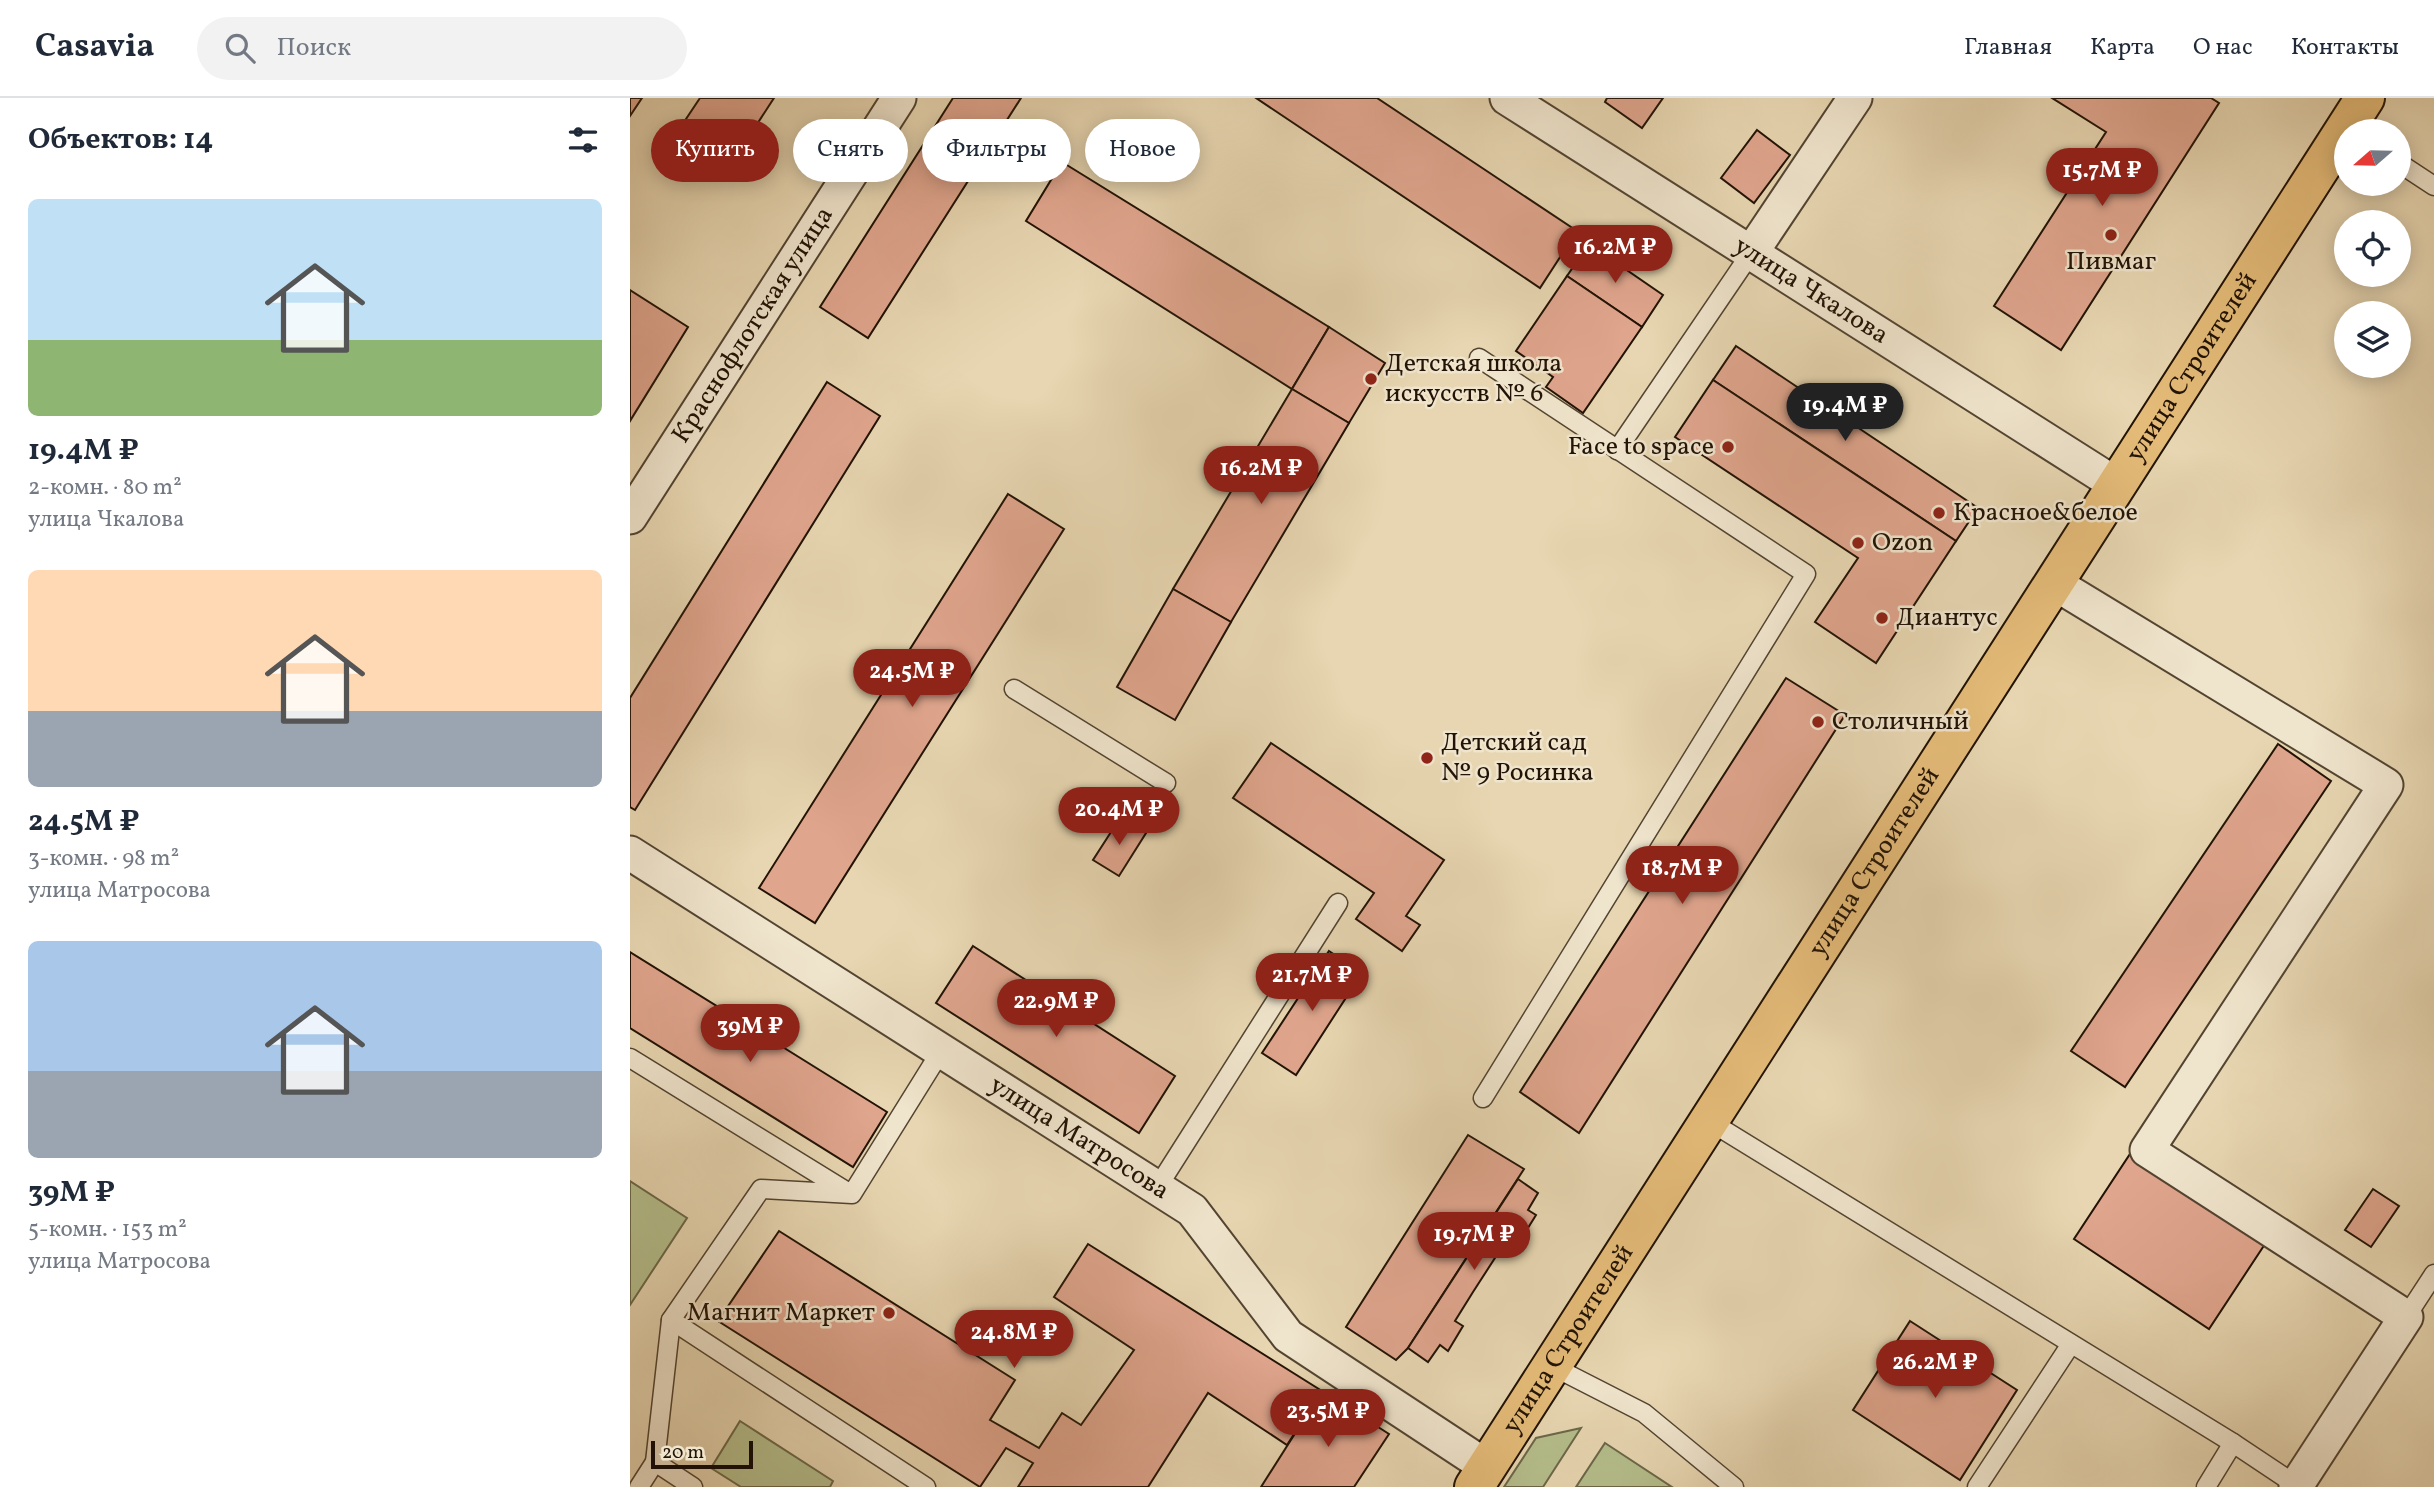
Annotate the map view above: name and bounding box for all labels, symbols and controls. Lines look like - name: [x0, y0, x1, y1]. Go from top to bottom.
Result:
- search box: [197, 17, 687, 80]
- text: Casavia: [35, 25, 155, 71]
- icon: search: [221, 29, 259, 67]
- text: Поиск: [277, 30, 351, 66]
- text: Главная: [1964, 31, 2052, 65]
- text: Карта: [2090, 31, 2155, 65]
- text: О нас: [2193, 31, 2253, 65]
- text: Контакты: [2291, 31, 2399, 65]
- text: Объектов: 14: [28, 119, 213, 161]
- chip: Купить: [651, 119, 779, 182]
- chip: Снять: [793, 119, 908, 182]
- chip: Фильтры: [922, 119, 1071, 182]
- chip: Новое: [1085, 119, 1200, 182]
- north arrow: [2334, 119, 2412, 196]
- map controls: [2334, 119, 2411, 378]
- icon: filters: [564, 121, 602, 159]
- pin: 15.7M ₽: [2037, 148, 2167, 208]
- text: 15.7M ₽: [2062, 155, 2142, 187]
- street label: Краснофлотская улица: [664, 200, 843, 450]
- button: locate: [2334, 210, 2411, 287]
- pin: 16.2M ₽: [1550, 226, 1680, 285]
- marker: Пивмаг: [2103, 227, 2119, 243]
- street label: улица Чкалова: [1727, 228, 1895, 353]
- text: 16.2M ₽: [1574, 232, 1656, 264]
- place label: Пивмаг: [2066, 244, 2156, 280]
- icon: home: [252, 245, 378, 371]
- street label: улица Строителей: [2118, 266, 2266, 469]
- button: layers: [2334, 301, 2411, 378]
- place label: Детская школа искусств № 6: [1385, 346, 1562, 412]
- marker: Детская школа искусств № 6: [1363, 371, 1379, 387]
- pin: 19.4M ₽: [1780, 384, 1910, 443]
- text: 19.4M ₽: [1802, 390, 1888, 422]
- place label: Face to space: [1568, 429, 1714, 465]
- text: 19.4M ₽: [28, 430, 139, 472]
- marker: Face to space: [1720, 439, 1736, 455]
- pin: 16.2M ₽: [1196, 446, 1326, 506]
- text: 16.2M ₽: [1220, 453, 1302, 485]
- text: 2-комн. · 80 m²: [28, 472, 182, 504]
- place label: Красное&белое: [1953, 495, 2138, 531]
- text: улица Чкалова: [28, 504, 184, 536]
- marker: Красное&белое: [1931, 505, 1947, 521]
- place label: Ozon: [1872, 525, 1933, 561]
- marker: Ozon: [1850, 535, 1866, 551]
- place label: Диантус: [1896, 600, 1998, 636]
- marker: Диантус: [1874, 610, 1890, 626]
- icon: home: [252, 616, 378, 742]
- pin: 24.5M ₽: [847, 650, 977, 709]
- text: 24.5M ₽: [869, 656, 955, 688]
- place label: Столичный: [1832, 704, 1969, 740]
- marker: Столичный: [1810, 714, 1826, 730]
- place label: Детский сад № 9 Росинка: [1441, 725, 1594, 791]
- marker: Детский сад № 9 Росинка: [1419, 750, 1435, 766]
- street label: улица Строителей: [1800, 761, 1949, 964]
- pin: 20.4M ₽: [1054, 788, 1184, 847]
- text: 20.4M ₽: [1074, 794, 1164, 826]
- text: 24.5M ₽: [28, 801, 140, 843]
- text: 3-комн. · 98 m²: [28, 843, 179, 875]
- pin: 18.7M ₽: [1617, 846, 1747, 906]
- text: 18.7M ₽: [1642, 853, 1722, 885]
- text: улица Матросова: [28, 875, 211, 907]
- pin: 21.7M ₽: [1247, 954, 1377, 1013]
- text: 21.7M ₽: [1272, 960, 1352, 992]
- pin: 22.9M ₽: [991, 979, 1121, 1039]
- text: 22.9M ₽: [1013, 986, 1099, 1018]
- icon: home: [252, 987, 378, 1113]
- pin: 39M ₽: [701, 1004, 799, 1064]
- text: 39M ₽: [717, 1011, 783, 1043]
- street label: улица Матросова: [982, 1068, 1176, 1209]
- text: 39M ₽: [28, 1172, 115, 1214]
- pin: 19.7M ₽: [1409, 1212, 1539, 1272]
- text: 5-комн. · 153 m²: [28, 1214, 187, 1246]
- text: 19.7M ₽: [1433, 1219, 1515, 1251]
- street label: улица Строителей: [1494, 1238, 1643, 1442]
- text: улица Матросова: [28, 1246, 211, 1278]
- place label: Магнит Маркет: [687, 1295, 875, 1331]
- marker: Магнит Маркет: [881, 1305, 897, 1321]
- pin: 24.8M ₽: [949, 1310, 1079, 1370]
- text: 24.8M ₽: [970, 1317, 1058, 1349]
- pin: 26.2M ₽: [1870, 1340, 2000, 1400]
- text: 26.2M ₽: [1892, 1347, 1978, 1379]
- pin: 23.5M ₽: [1263, 1390, 1393, 1449]
- text: 23.5M ₽: [1286, 1396, 1370, 1428]
- scale bar: [651, 1438, 752, 1470]
- text: 20 m: [662, 1440, 704, 1466]

